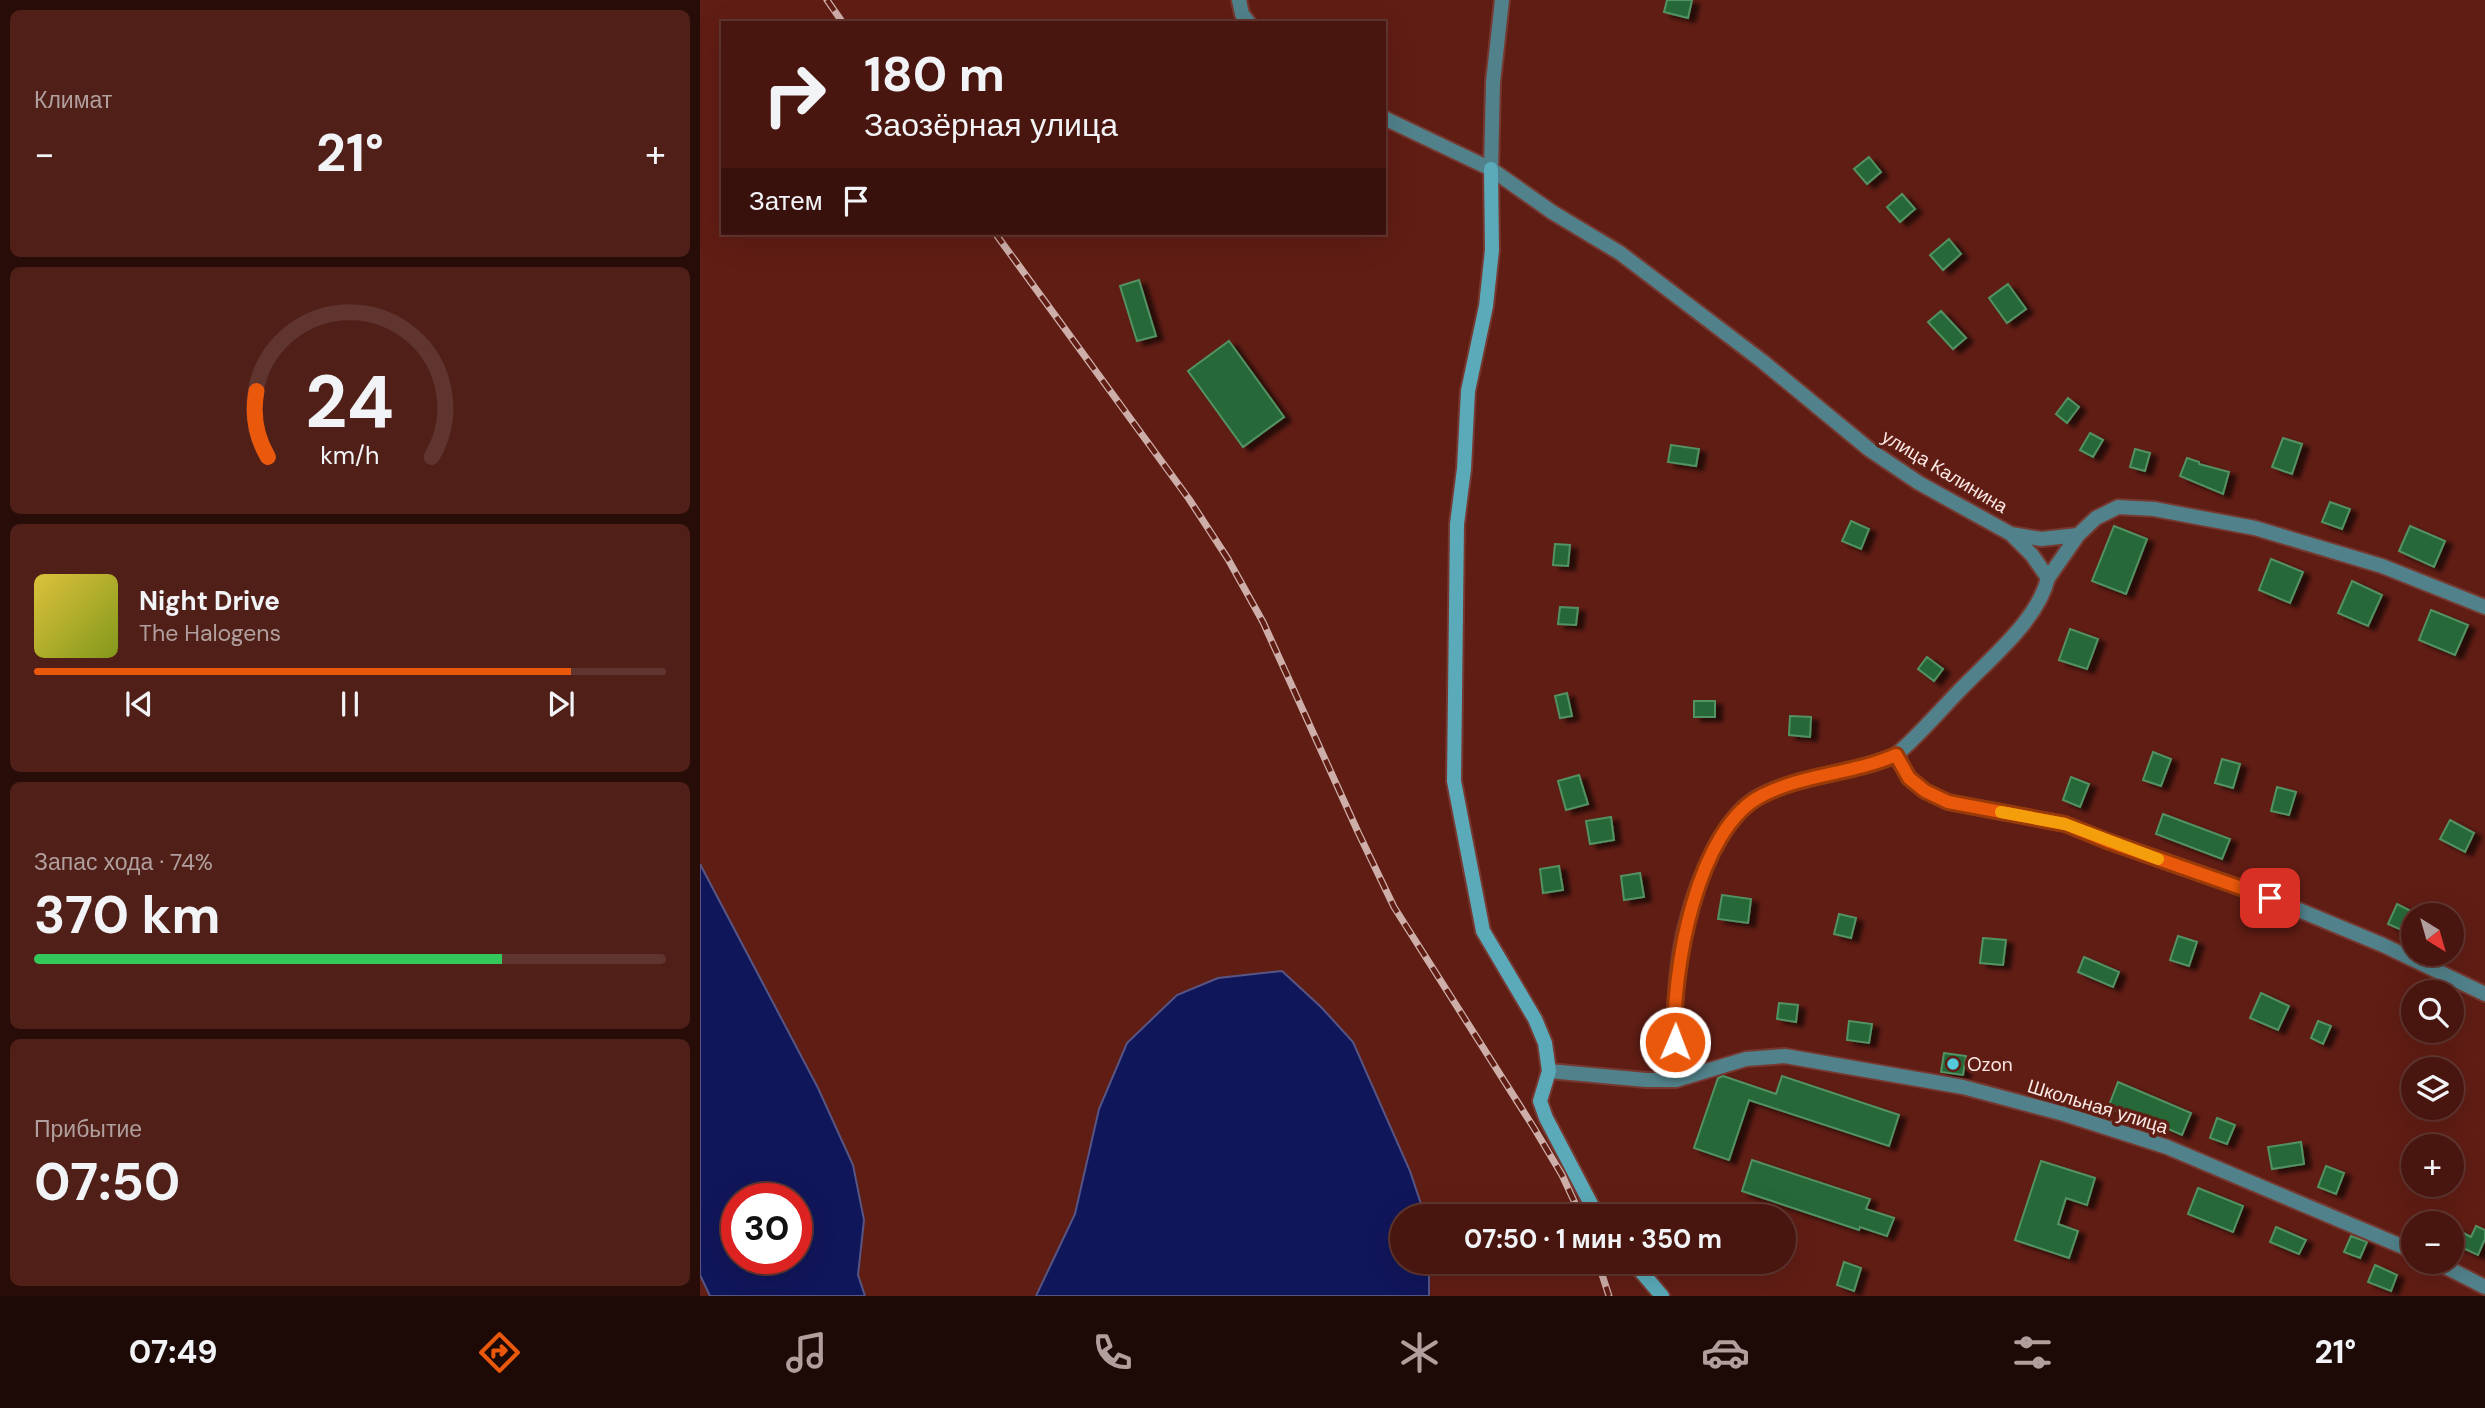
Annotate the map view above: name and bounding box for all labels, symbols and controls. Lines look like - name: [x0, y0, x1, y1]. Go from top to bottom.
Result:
- text: 180 m: [864, 42, 1005, 106]
- icon: right: [749, 49, 840, 140]
- text: Климат: [34, 85, 112, 115]
- text: Заозёрная улица: [864, 104, 1118, 146]
- text: 21°: [316, 119, 384, 187]
- text: −: [34, 129, 55, 179]
- text: +: [645, 129, 666, 179]
- icon: arrive: [837, 182, 875, 220]
- text: Затем: [749, 184, 823, 218]
- text: 24: [306, 355, 394, 450]
- street label: улица Калинина: [1877, 424, 2013, 519]
- text: km/h: [320, 439, 380, 472]
- text: Night Drive: [139, 584, 280, 618]
- text: The Halogens: [139, 618, 281, 648]
- icon: previous: [120, 685, 158, 723]
- icon: pause: [331, 685, 369, 723]
- icon: next: [542, 685, 580, 723]
- text: Запас хода · 74%: [34, 847, 213, 877]
- pin: [2240, 868, 2300, 928]
- icon: arrive: [2251, 879, 2289, 917]
- text: 370 km: [34, 881, 220, 949]
- north arrow: [2401, 903, 2464, 966]
- map controls: [2401, 903, 2464, 1274]
- button: search: [2401, 980, 2464, 1043]
- position arrow: [1638, 1005, 1712, 1079]
- place label: Ozon: [1967, 1052, 2013, 1077]
- marker: Ozon: [1945, 1056, 1961, 1072]
- button: layers: [2401, 1057, 2464, 1120]
- street label: Школьная улица: [2025, 1073, 2172, 1140]
- text: Прибытие: [34, 1114, 142, 1144]
- button: +: [2401, 1134, 2464, 1197]
- text: 07:50: [34, 1148, 180, 1216]
- speed limit sign: 30: [721, 1183, 812, 1274]
- button: −: [2401, 1211, 2464, 1274]
- text: 07:50 · 1 мин · 350 m: [1464, 1222, 1722, 1256]
- icon: directions: [475, 1328, 524, 1377]
- icon: music: [782, 1328, 831, 1377]
- icon: phone: [1088, 1328, 1137, 1377]
- icon: climate: [1395, 1328, 1444, 1377]
- icon: car: [1701, 1328, 1750, 1377]
- icon: filters: [2008, 1328, 2057, 1377]
- text: 07:49: [129, 1331, 218, 1373]
- text: 21°: [2314, 1331, 2356, 1373]

